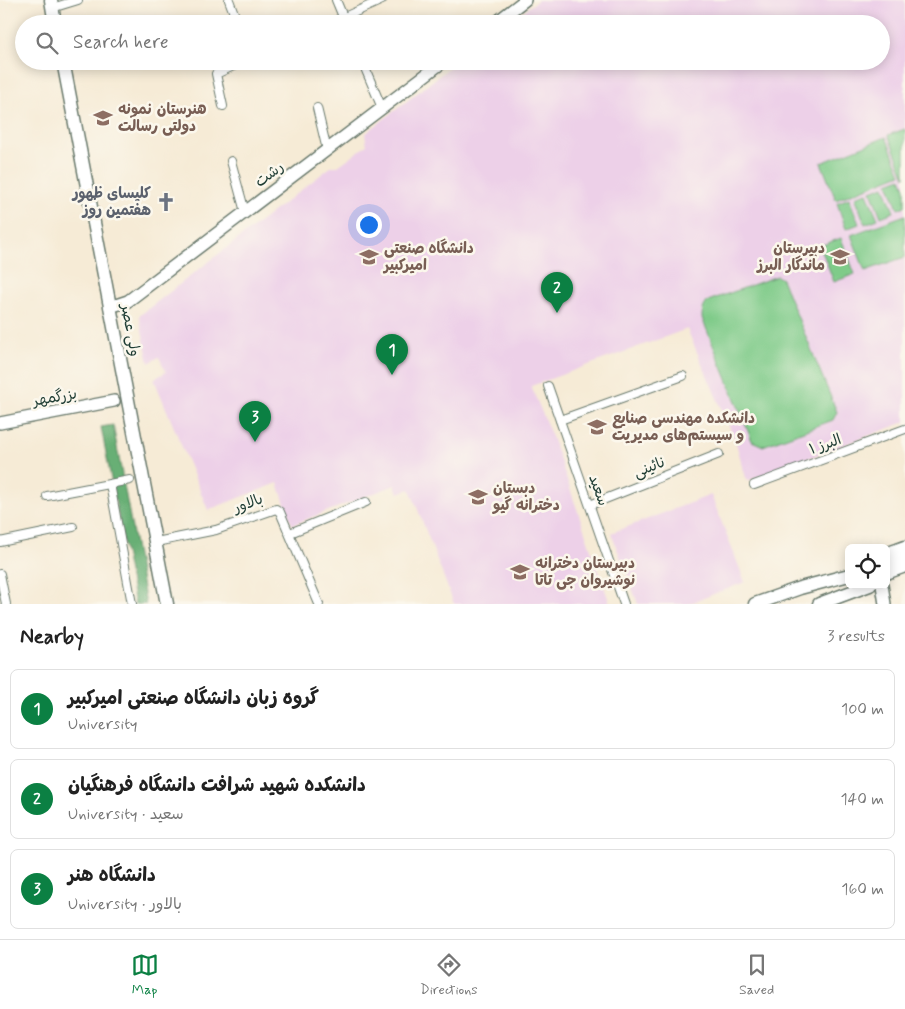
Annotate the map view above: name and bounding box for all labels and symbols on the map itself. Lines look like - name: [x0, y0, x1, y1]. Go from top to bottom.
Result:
- place label: هنرستان نمونه دولتی رسالت: [118, 100, 207, 137]
- school or university icon: هنرستان نمونه دولتی رسالت: [92, 107, 114, 129]
- street label: رشت: [251, 157, 288, 192]
- place label: کلیسای ظهور هفتمین روز: [71, 184, 151, 221]
- church icon: کلیسای ظهور هفتمین روز: [155, 191, 177, 213]
- your location: [356, 212, 382, 238]
- place label: دانشگاه صنعتی امیرکبیر: [382, 238, 474, 276]
- place label: دبیرستان ماندگار البرز: [755, 239, 825, 276]
- school or university icon: دانشگاه صنعتی امیرکبیر: [358, 246, 380, 268]
- school or university icon: دبیرستان ماندگار البرز: [829, 246, 851, 268]
- pin: 2: [541, 272, 573, 313]
- street label: ولی عصر: [115, 300, 144, 358]
- pin: 1: [376, 334, 408, 375]
- street label: بزرگمهر: [30, 384, 79, 412]
- pin: 3: [239, 401, 271, 442]
- place label: دانشکده مهندسی صنایع و سیستم‌های مدیریت: [612, 409, 755, 446]
- school or university icon: دانشکده مهندسی صنایع و سیستم‌های مدیریت: [586, 416, 608, 438]
- street label: البرز ۱: [806, 430, 844, 460]
- street label: نائینی: [631, 453, 668, 483]
- street label: سعید: [583, 472, 613, 509]
- place label: دبستان دخترانه گیو: [492, 479, 560, 516]
- school or university icon: دبستان دخترانه گیو: [467, 486, 489, 508]
- street label: بالاور: [230, 489, 266, 519]
- place label: دبیرستان دخترانه نوشیروان جی تاتا: [535, 554, 635, 591]
- school or university icon: دبیرستان دخترانه نوشیروان جی تاتا: [509, 561, 531, 583]

